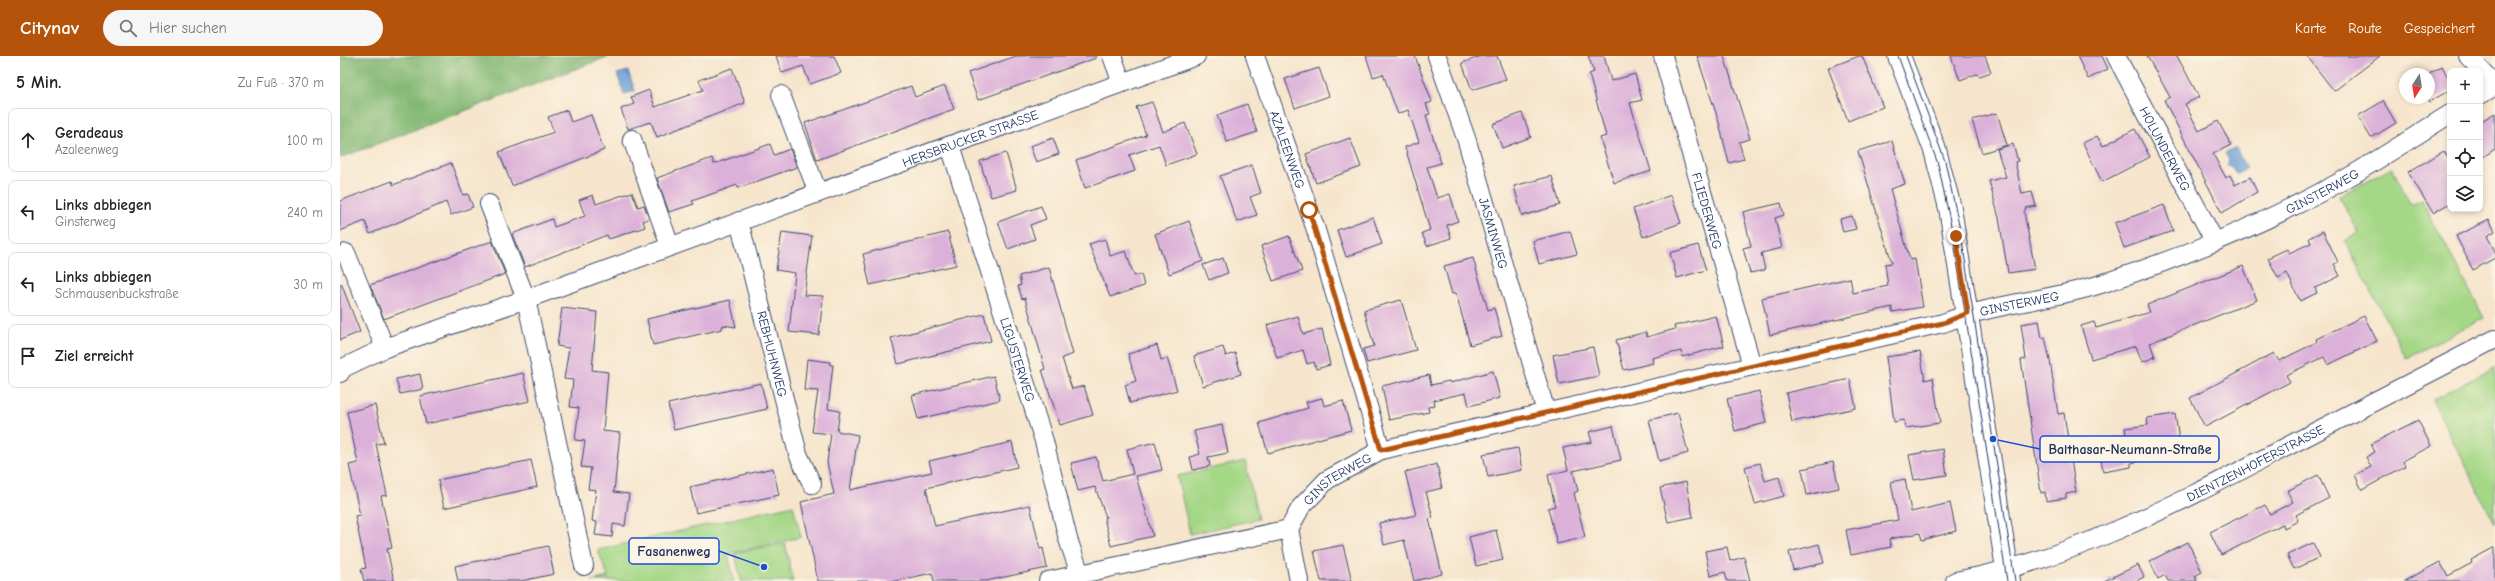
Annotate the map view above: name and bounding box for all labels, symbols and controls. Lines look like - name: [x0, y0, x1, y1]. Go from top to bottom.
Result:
- search box: [103, 10, 383, 46]
- text: Citynav: [20, 17, 79, 39]
- icon: search: [117, 17, 139, 39]
- text: Hier suchen: [149, 19, 227, 37]
- text: Karte: [2295, 20, 2326, 37]
- text: Route: [2348, 20, 2382, 37]
- text: Gespeichert: [2404, 20, 2475, 37]
- north arrow: [2399, 68, 2435, 104]
- map controls: [2447, 68, 2483, 212]
- button: +: [2447, 68, 2483, 104]
- text: 5 Min.: [16, 73, 61, 92]
- text: Zu Fuß · 370 m: [238, 75, 324, 90]
- street label: HOLUNDERWEG: [2136, 104, 2193, 194]
- button: −: [2447, 104, 2483, 140]
- street label: HERSBRUCKER STRASSE: [900, 107, 1040, 170]
- street label: AZALEENWEG: [1267, 109, 1308, 191]
- text: Geradeaus: [55, 124, 123, 142]
- icon: ahead: [17, 129, 39, 151]
- text: 100 m: [287, 133, 323, 148]
- button: locate: [2447, 140, 2483, 176]
- text: Azaleenweg: [55, 142, 119, 157]
- street label: GINSTERWEG: [2283, 166, 2362, 217]
- street label: FLIEDERWEG: [1689, 171, 1725, 251]
- button: layers: [2447, 176, 2483, 212]
- text: Links abbiegen: [55, 196, 152, 214]
- street label: JASMINWEG: [1476, 196, 1511, 271]
- icon: left: [17, 201, 39, 223]
- route start: [1300, 201, 1318, 219]
- text: 240 m: [287, 205, 323, 220]
- text: Ginsterweg: [55, 214, 116, 229]
- route end: [1947, 227, 1965, 245]
- text: Links abbiegen: [55, 268, 152, 286]
- icon: left: [17, 273, 39, 295]
- text: 30 m: [293, 277, 323, 292]
- text: Schmausenbuckstraße: [55, 286, 179, 301]
- street label: GINSTERWEG: [1978, 288, 2061, 319]
- street label: REBHUHNWEG: [754, 309, 790, 399]
- street label: LIGUSTERWEG: [997, 316, 1038, 404]
- icon: arrive: [17, 345, 39, 367]
- text: Ziel erreicht: [55, 347, 133, 365]
- street label: DIENTZENHOFERSTRASSE: [2184, 421, 2327, 505]
- callout: Balthasar-Neumann-Straße: [2040, 436, 2219, 462]
- text: Balthasar-Neumann-Straße: [2048, 441, 2212, 458]
- street label: GINSTERWEG: [1300, 450, 1374, 508]
- callout: Fasanenweg: [629, 538, 719, 564]
- text: Fasanenweg: [637, 543, 711, 560]

